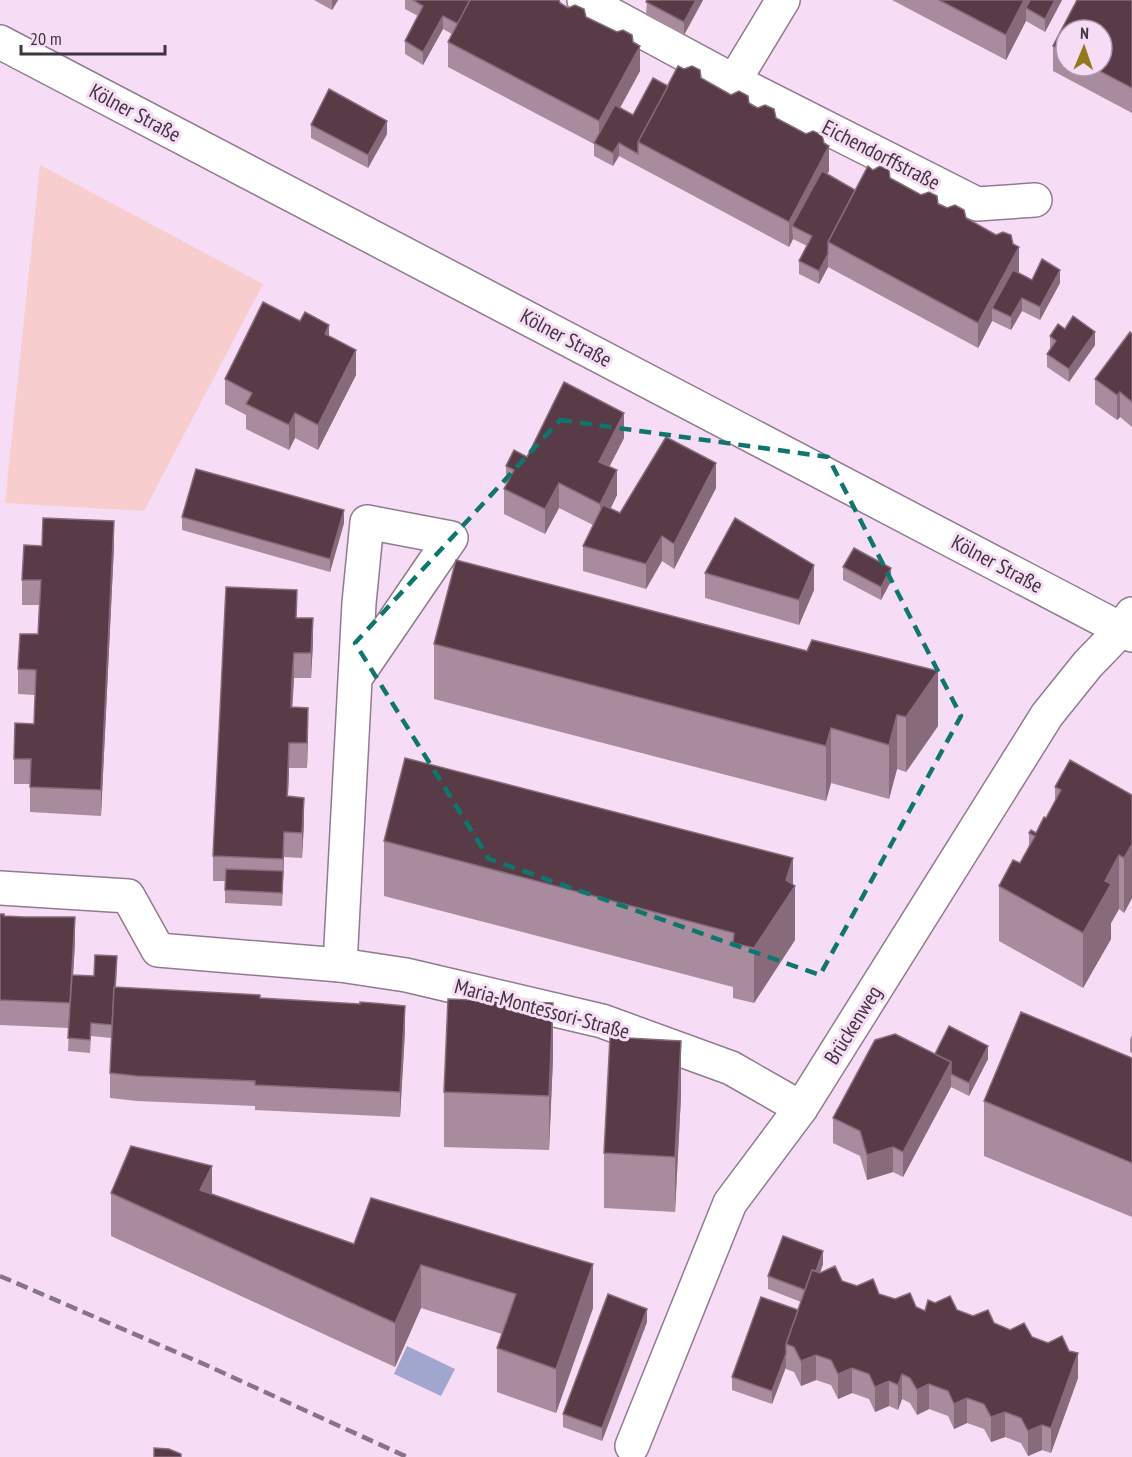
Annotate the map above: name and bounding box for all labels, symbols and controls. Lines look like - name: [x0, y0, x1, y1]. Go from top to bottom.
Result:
- scale bar: [21, 18, 165, 56]
- north arrow: [1054, 18, 1114, 78]
- text: N: [1080, 23, 1089, 43]
- text: 20 m: [30, 27, 62, 50]
- street label: Kölner Straße: [85, 77, 185, 148]
- street label: Eichendorffstraße: [818, 113, 945, 196]
- street label: Kölner Straße: [516, 302, 616, 373]
- street label: Kölner Straße: [947, 528, 1047, 599]
- street label: Maria-Montessori-Straße: [452, 972, 633, 1045]
- street label: Brückenweg: [818, 980, 887, 1069]

